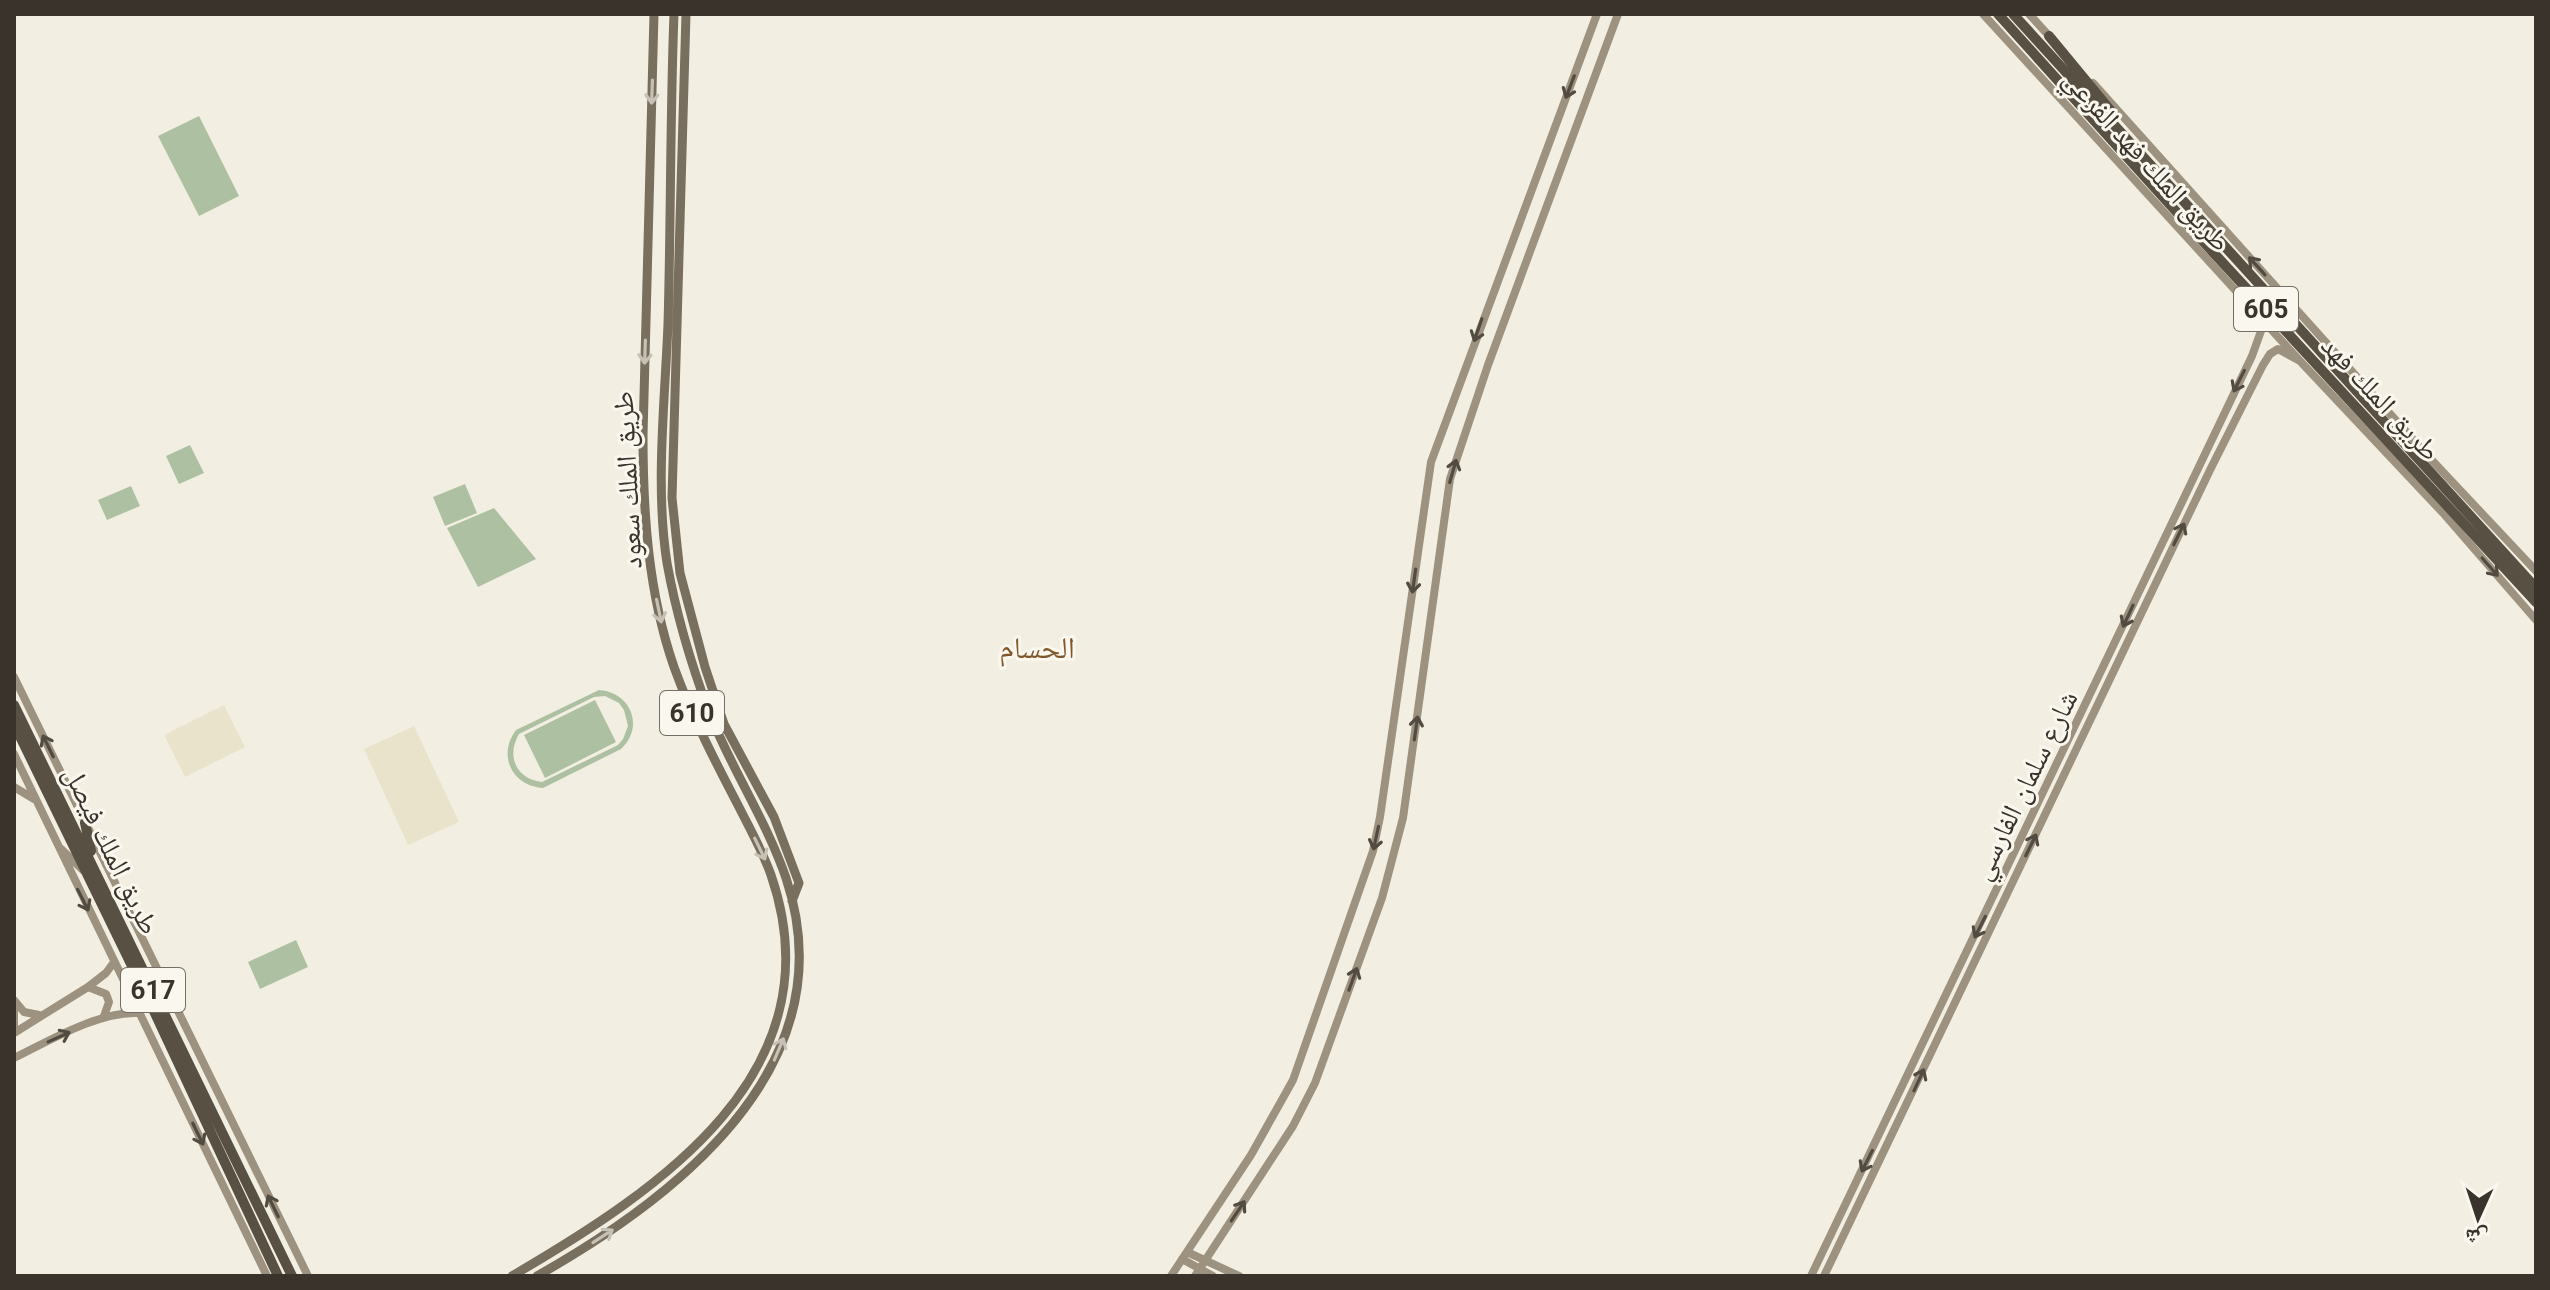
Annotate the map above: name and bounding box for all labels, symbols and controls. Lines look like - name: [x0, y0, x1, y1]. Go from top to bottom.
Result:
- street label: طريق الملك فهد الفرعي: [2052, 62, 2237, 262]
- one-way arrow: [1562, 74, 1576, 99]
- one-way arrow: [644, 78, 659, 105]
- one-way arrow: [2248, 256, 2266, 276]
- road number: 605: [2234, 287, 2298, 331]
- one-way arrow: [1470, 318, 1484, 342]
- street label: طريق الملك فهد: [2314, 329, 2447, 468]
- one-way arrow: [637, 338, 652, 365]
- one-way arrow: [2231, 369, 2247, 393]
- street label: طريق الملك سعود: [606, 390, 650, 570]
- one-way arrow: [1446, 458, 1461, 484]
- one-way arrow: [2172, 523, 2187, 547]
- one-way arrow: [2481, 557, 2499, 577]
- one-way arrow: [1406, 567, 1421, 594]
- one-way arrow: [652, 597, 667, 623]
- one-way arrow: [2120, 604, 2135, 628]
- district label: الحسام: [999, 630, 1075, 667]
- street label: شارع سلمان الفارسي: [1964, 685, 2090, 888]
- road number: 610: [660, 691, 724, 735]
- one-way arrow: [1408, 715, 1423, 742]
- one-way arrow: [40, 735, 55, 759]
- street label: طريق الملك فيصل: [56, 761, 167, 940]
- one-way arrow: [1368, 825, 1383, 850]
- one-way arrow: [2024, 833, 2039, 857]
- one-way arrow: [753, 837, 768, 861]
- one-way arrow: [76, 888, 92, 912]
- one-way arrow: [1971, 914, 1987, 938]
- one-way arrow: [1346, 967, 1361, 992]
- road number: 617: [121, 968, 185, 1012]
- one-way arrow: [47, 1029, 71, 1044]
- one-way arrow: [773, 1038, 788, 1062]
- one-way arrow: [1912, 1068, 1927, 1092]
- one-way arrow: [191, 1121, 206, 1145]
- one-way arrow: [1858, 1148, 1874, 1172]
- north arrow: [2438, 1178, 2518, 1258]
- one-way arrow: [265, 1194, 281, 1218]
- one-way arrow: [1229, 1200, 1246, 1222]
- text: ش: [2465, 1223, 2489, 1251]
- one-way arrow: [592, 1228, 614, 1244]

